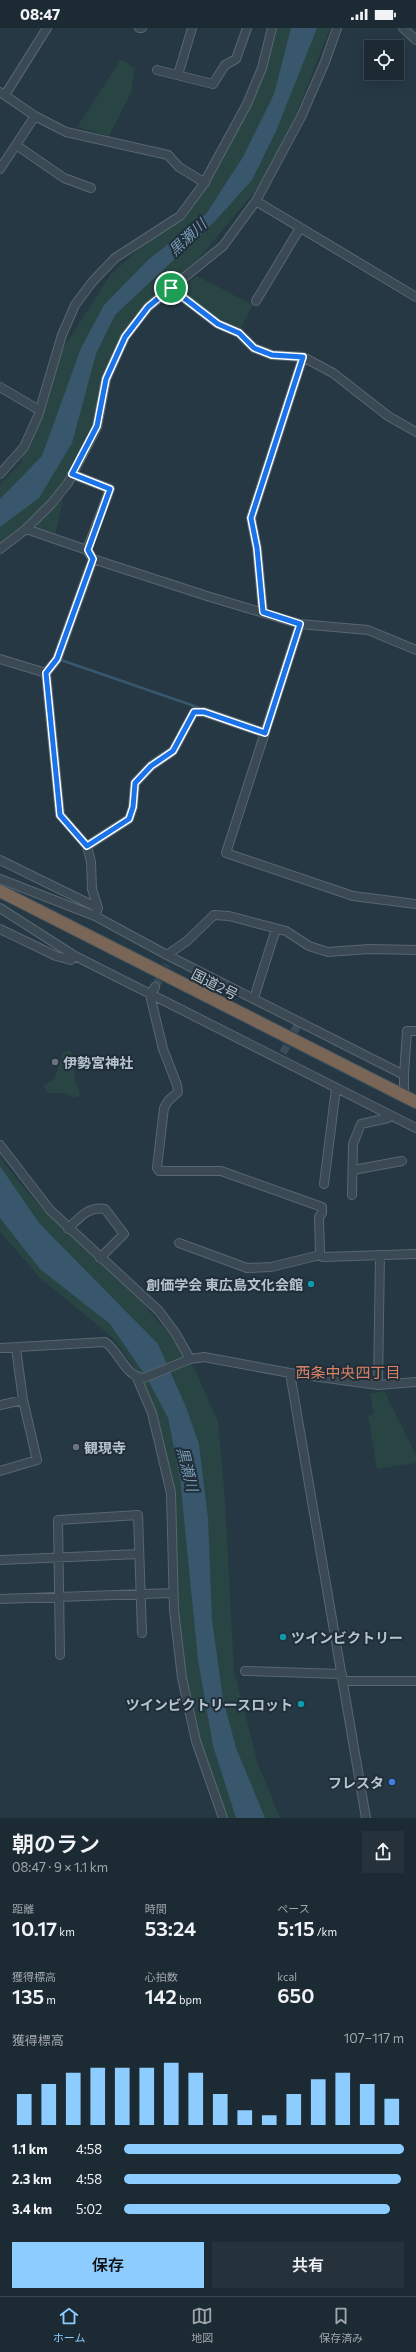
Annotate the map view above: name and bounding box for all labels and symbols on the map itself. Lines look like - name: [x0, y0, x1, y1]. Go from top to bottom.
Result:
- water label: 黒瀬川: [164, 214, 211, 259]
- pin: [154, 271, 188, 305]
- street label: 国道2号: [189, 965, 241, 1003]
- place label: 伊勢宮神社: [63, 1054, 133, 1071]
- marker: 伊勢宮神社: [50, 1057, 60, 1067]
- place label: 創価学会 東広島文化会館: [146, 1276, 303, 1293]
- marker: 創価学会 東広島文化会館: [306, 1279, 316, 1289]
- district label: 西条中央四丁目: [295, 1363, 401, 1381]
- place label: 観現寺: [84, 1439, 126, 1456]
- marker: 観現寺: [71, 1442, 81, 1452]
- water label: 黒瀬川: [174, 1445, 203, 1495]
- place label: ツインビクトリー: [291, 1629, 403, 1646]
- marker: ツインビクトリー: [278, 1632, 288, 1642]
- place label: ツインビクトリースロット: [126, 1696, 293, 1713]
- marker: ツインビクトリースロット: [296, 1699, 306, 1709]
- place label: フレスタ: [328, 1774, 384, 1791]
- marker: フレスタ: [387, 1777, 397, 1787]

